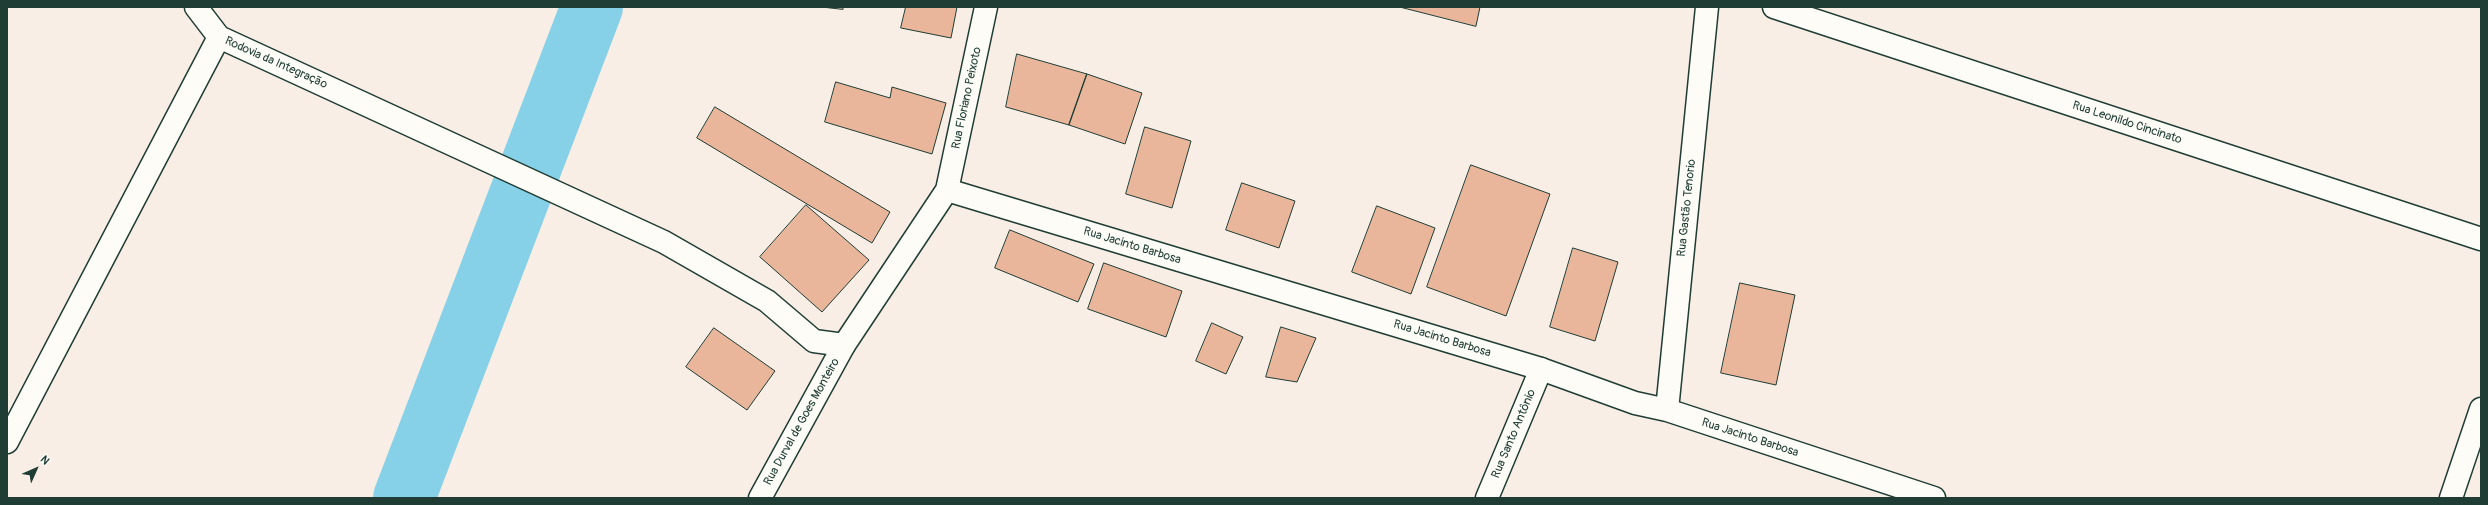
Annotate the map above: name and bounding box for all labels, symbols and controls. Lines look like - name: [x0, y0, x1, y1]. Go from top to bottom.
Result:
- street label: Rodovia da Integração: [222, 34, 330, 92]
- street label: Rua Floriano Peixoto: [949, 46, 985, 150]
- street label: Rua Leonildo Cincinato: [2070, 98, 2184, 148]
- street label: Rua Gastão Tenorio: [1675, 158, 1699, 258]
- street label: Rua Jacinto Barbosa: [1082, 224, 1182, 268]
- street label: Rua Jacinto Barbosa: [1392, 317, 1492, 361]
- street label: Rua Durval de Goes Monteiro: [761, 356, 843, 488]
- street label: Rua Santo Antônio: [1489, 387, 1539, 481]
- street label: Rua Jacinto Barbosa: [1700, 416, 1800, 460]
- north arrow: [16, 449, 56, 489]
- text: N: [38, 453, 52, 467]

